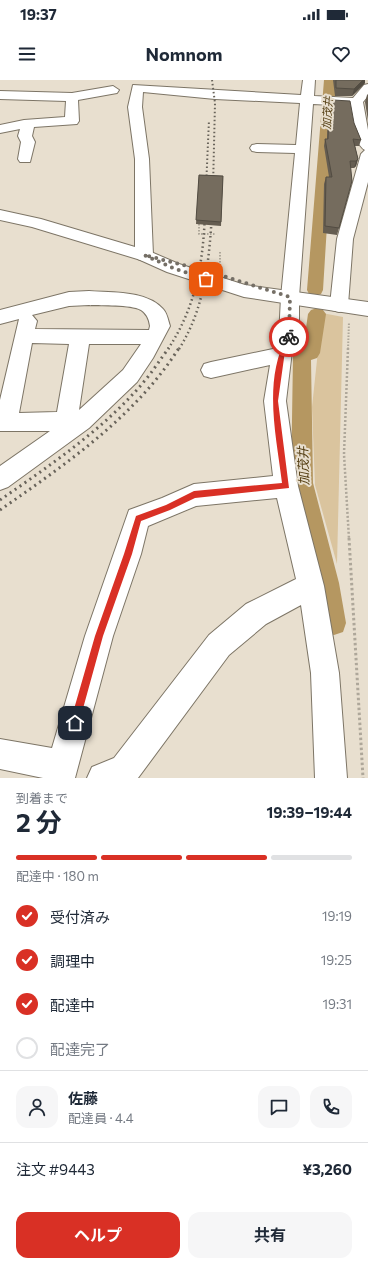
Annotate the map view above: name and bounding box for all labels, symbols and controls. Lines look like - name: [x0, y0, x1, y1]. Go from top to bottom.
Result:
- text: 19:37: [20, 5, 57, 23]
- icon: menu: [16, 43, 38, 65]
- text: Nomnom: [146, 43, 222, 65]
- icon: heart: [330, 43, 352, 65]
- water label: 加茂井: [319, 95, 335, 130]
- pin: [189, 262, 223, 296]
- icon: bag: [195, 268, 217, 290]
- courier: [269, 317, 309, 357]
- icon: bike: [278, 326, 300, 348]
- water label: 加茂井: [294, 445, 312, 486]
- pin: [58, 706, 92, 740]
- icon: home: [64, 712, 86, 734]
- text: 到着まで: [16, 790, 68, 806]
- text: 19:39–19:44: [266, 803, 352, 821]
- text: 2 分: [16, 806, 62, 837]
- text: 配達中 · 180 m: [16, 868, 99, 884]
- icon: check: [16, 905, 38, 927]
- text: 受付済み: [50, 908, 110, 926]
- text: 19:19: [322, 908, 352, 924]
- icon: check: [16, 949, 38, 971]
- text: 調理中: [50, 952, 95, 970]
- text: 19:25: [321, 952, 352, 968]
- icon: check: [16, 993, 38, 1015]
- text: 配達中: [50, 996, 95, 1014]
- text: 19:31: [323, 996, 352, 1012]
- text: 配達完了: [50, 1040, 110, 1058]
- button: person: [16, 1086, 58, 1128]
- button: chat: [258, 1086, 300, 1128]
- button: phone: [310, 1086, 352, 1128]
- text: 佐藤: [68, 1089, 98, 1107]
- text: 配達員 · 4.4: [68, 1110, 133, 1126]
- text: 注文 #9443: [16, 1160, 95, 1178]
- text: ¥3,260: [302, 1160, 352, 1178]
- button: ヘルプ: [16, 1212, 180, 1258]
- button: 共有: [188, 1212, 352, 1258]

